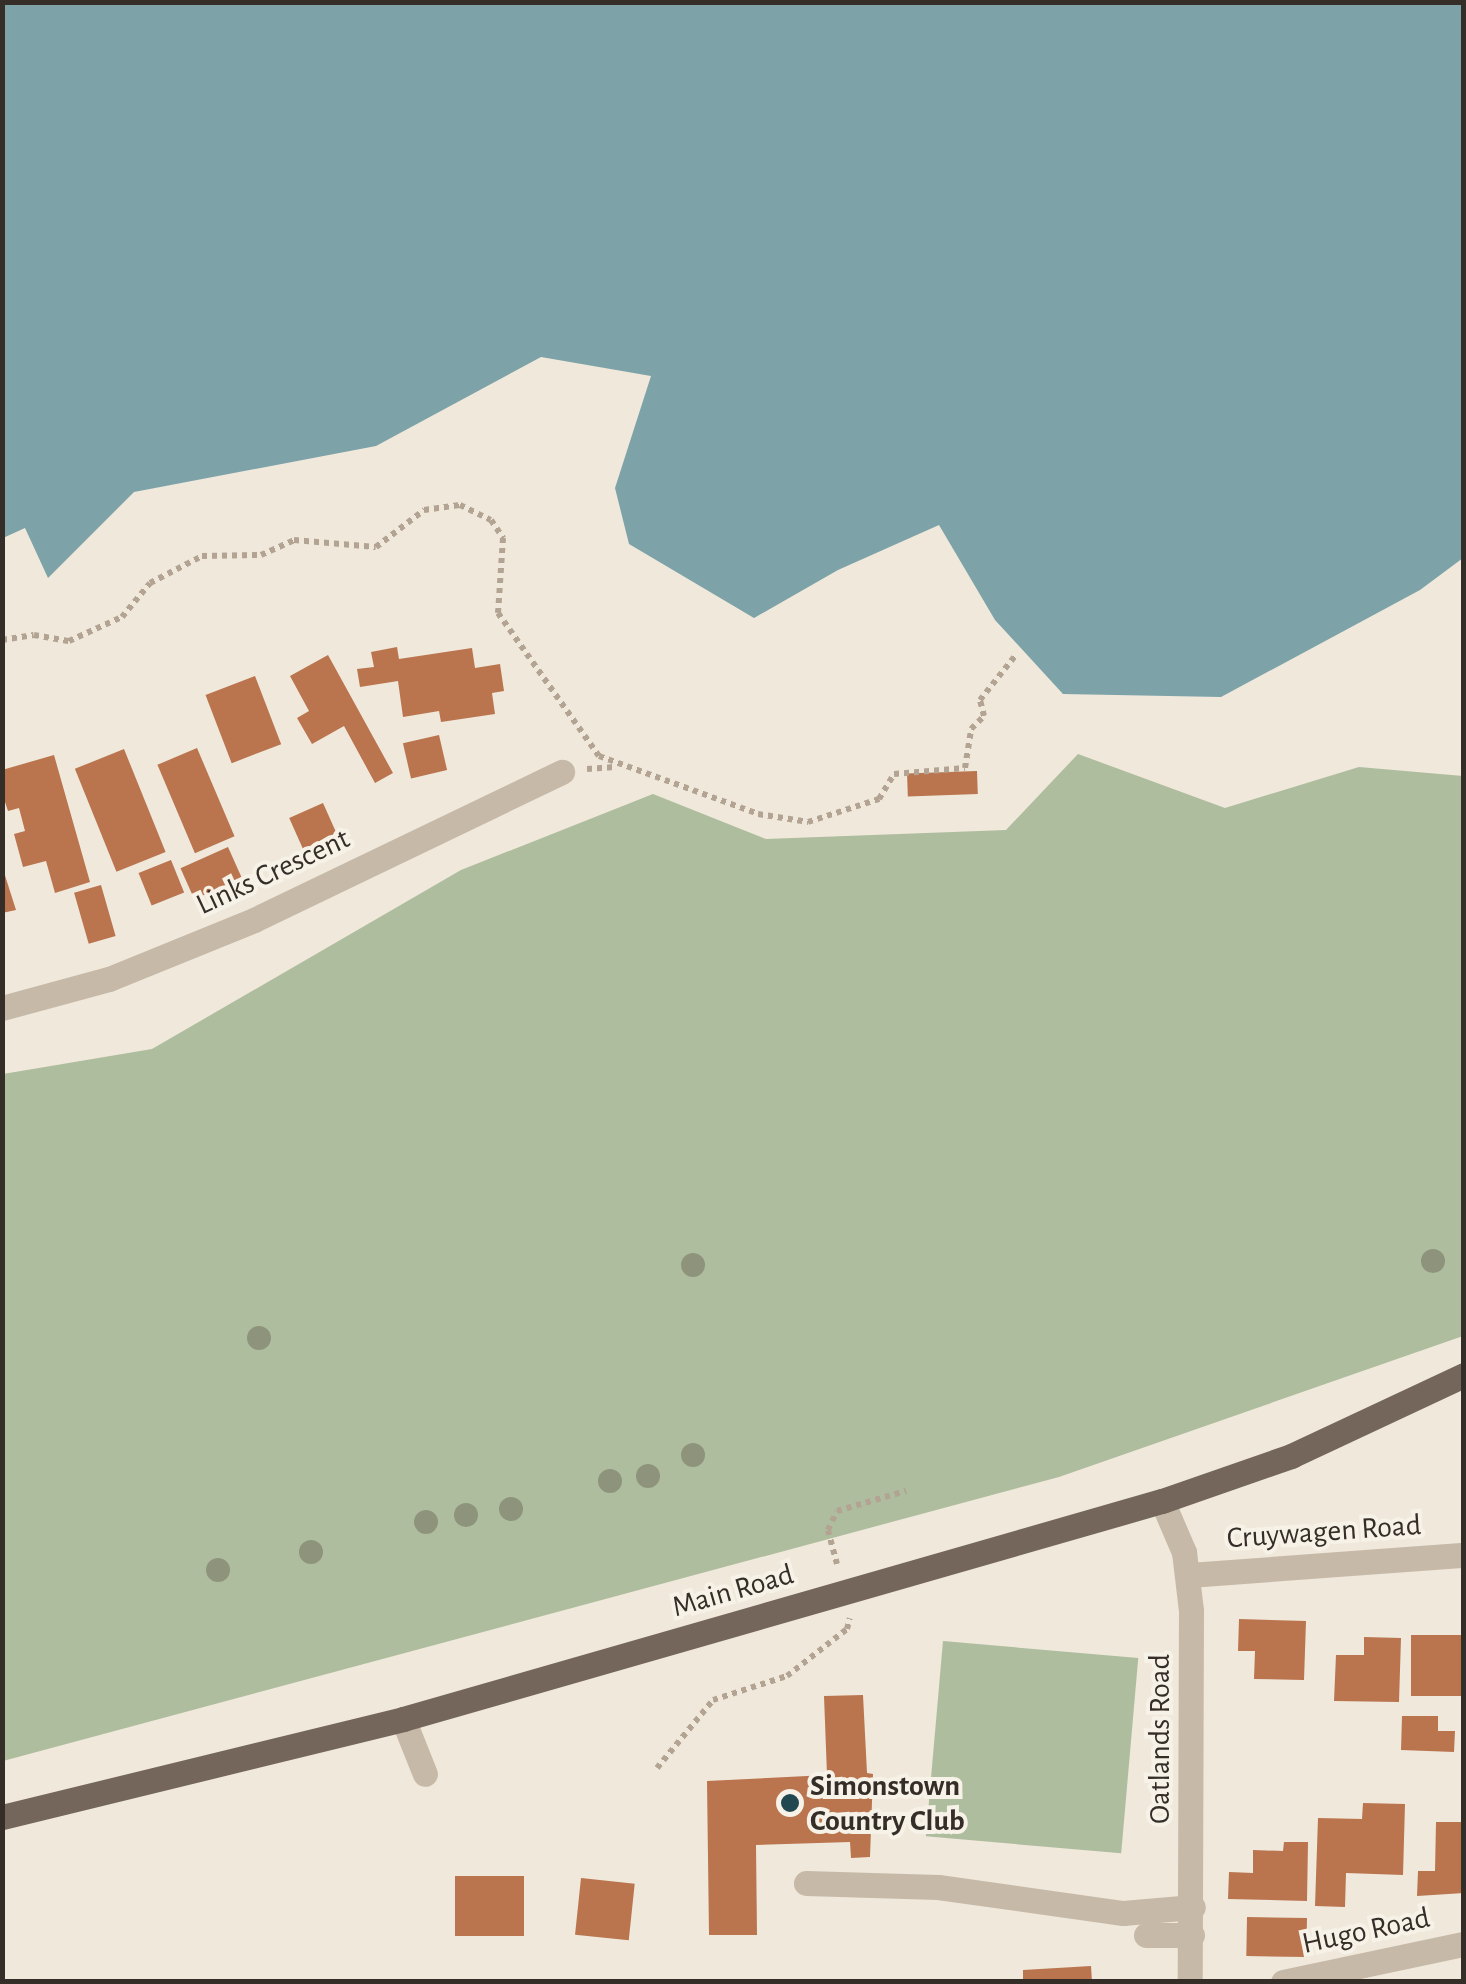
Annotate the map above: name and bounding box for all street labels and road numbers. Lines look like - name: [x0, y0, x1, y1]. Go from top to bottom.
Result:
- street label: Links Crescent: [191, 821, 355, 923]
- street label: Cruywagen Road: [1226, 1507, 1422, 1557]
- street label: Main Road: [668, 1557, 798, 1625]
- street label: Oatlands Road: [1142, 1654, 1178, 1824]
- street label: Hugo Road: [1299, 1900, 1433, 1962]

